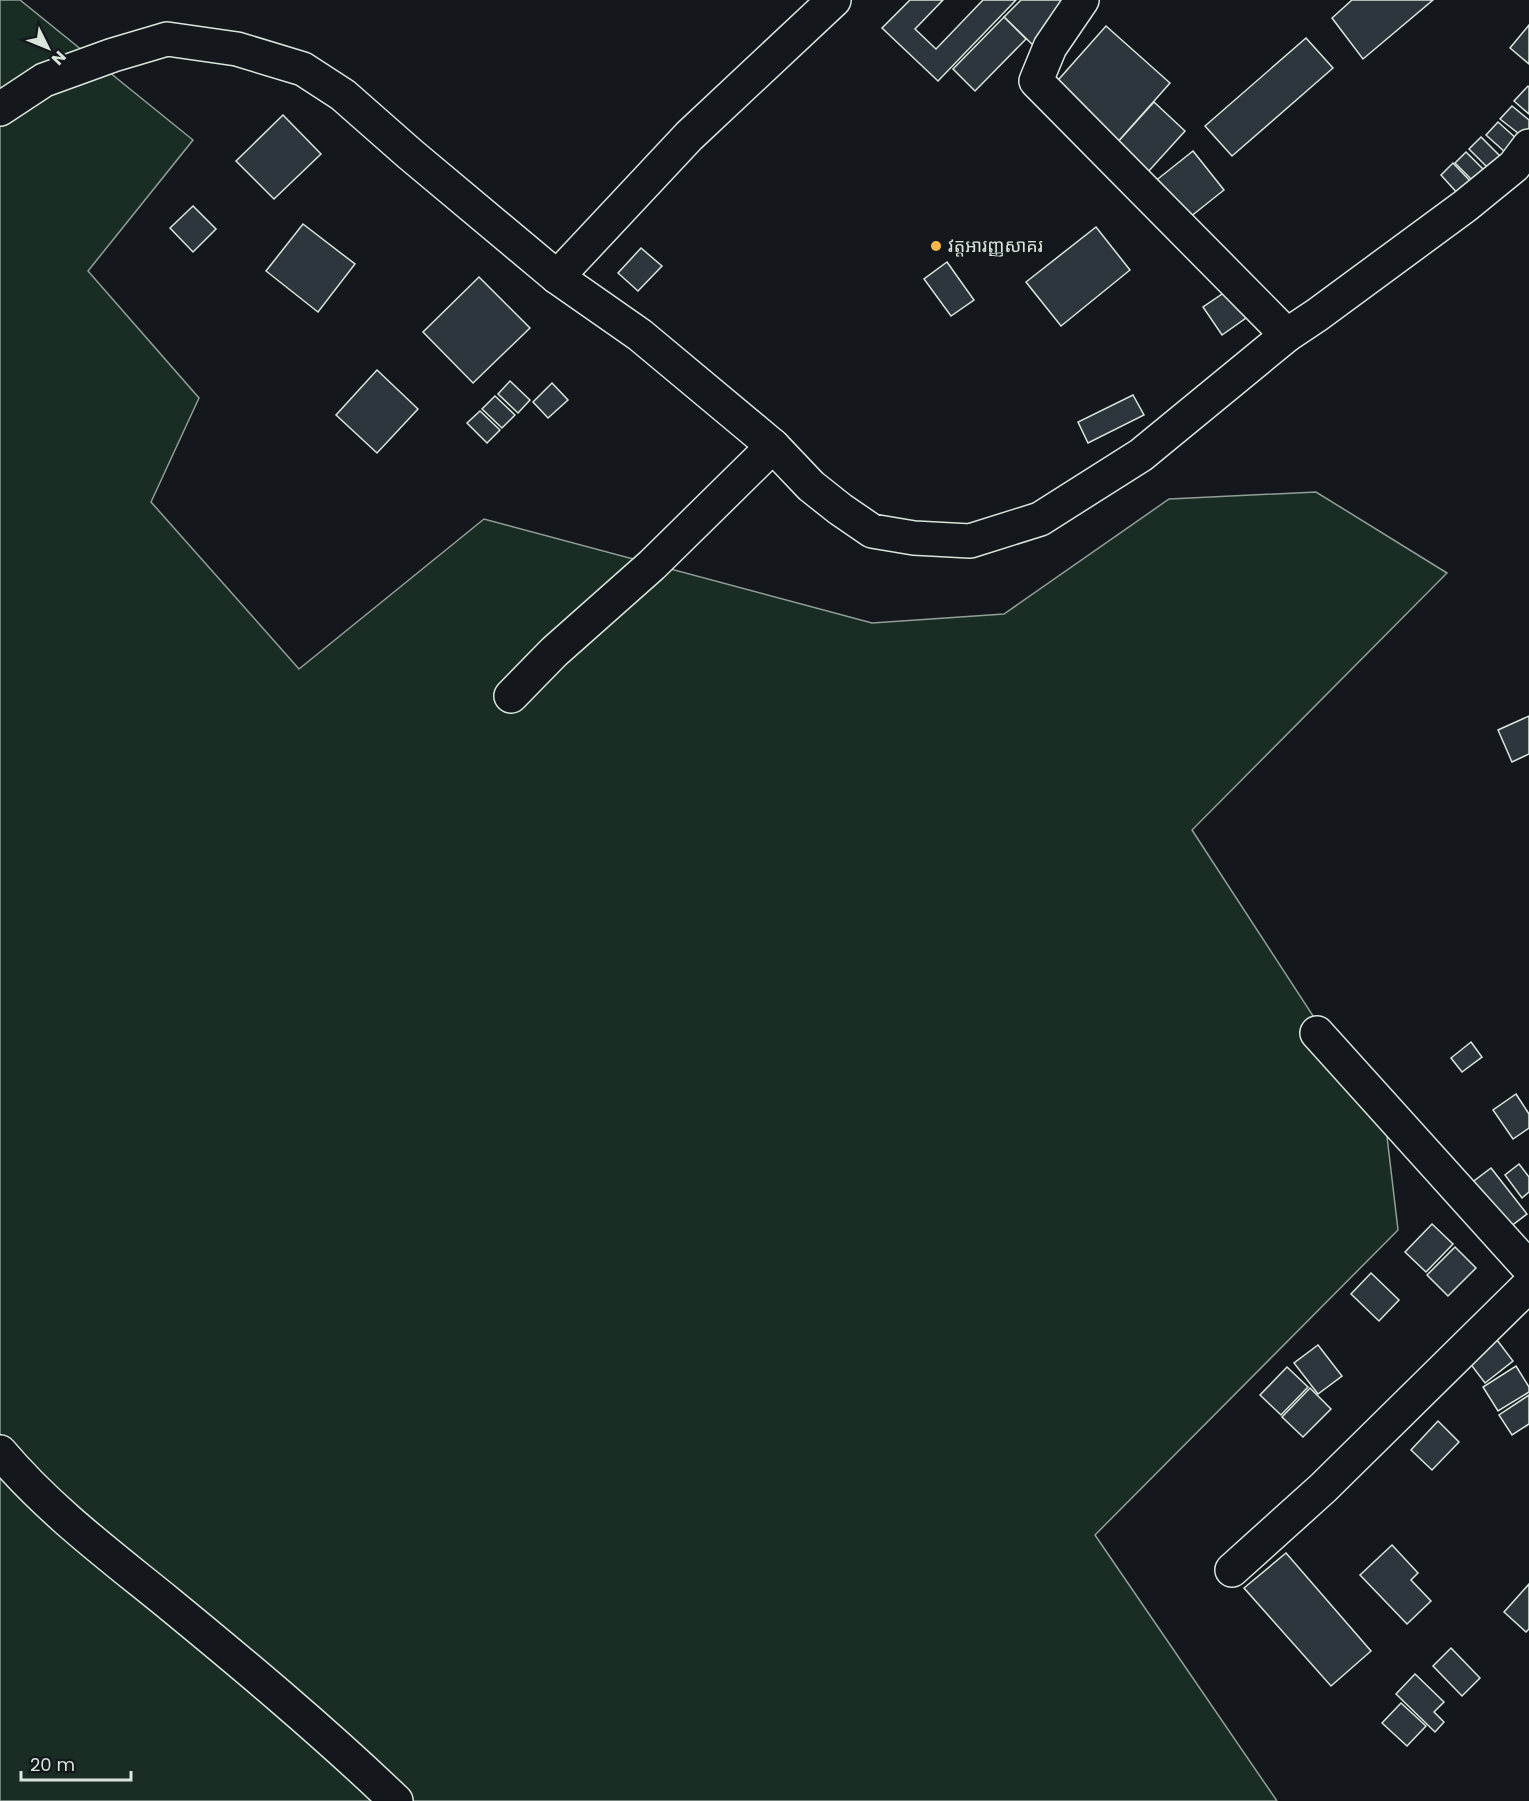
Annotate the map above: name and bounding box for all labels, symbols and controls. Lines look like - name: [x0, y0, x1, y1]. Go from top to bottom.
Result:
- north arrow: [18, 18, 78, 78]
- text: N: [46, 46, 71, 70]
- place label: វត្តអារញ្ញសាគរ: [948, 233, 1043, 258]
- marker: វត្តអារញ្ញសាគរ: [929, 239, 943, 253]
- scale bar: [21, 1744, 130, 1782]
- text: 20 m: [30, 1752, 75, 1777]

